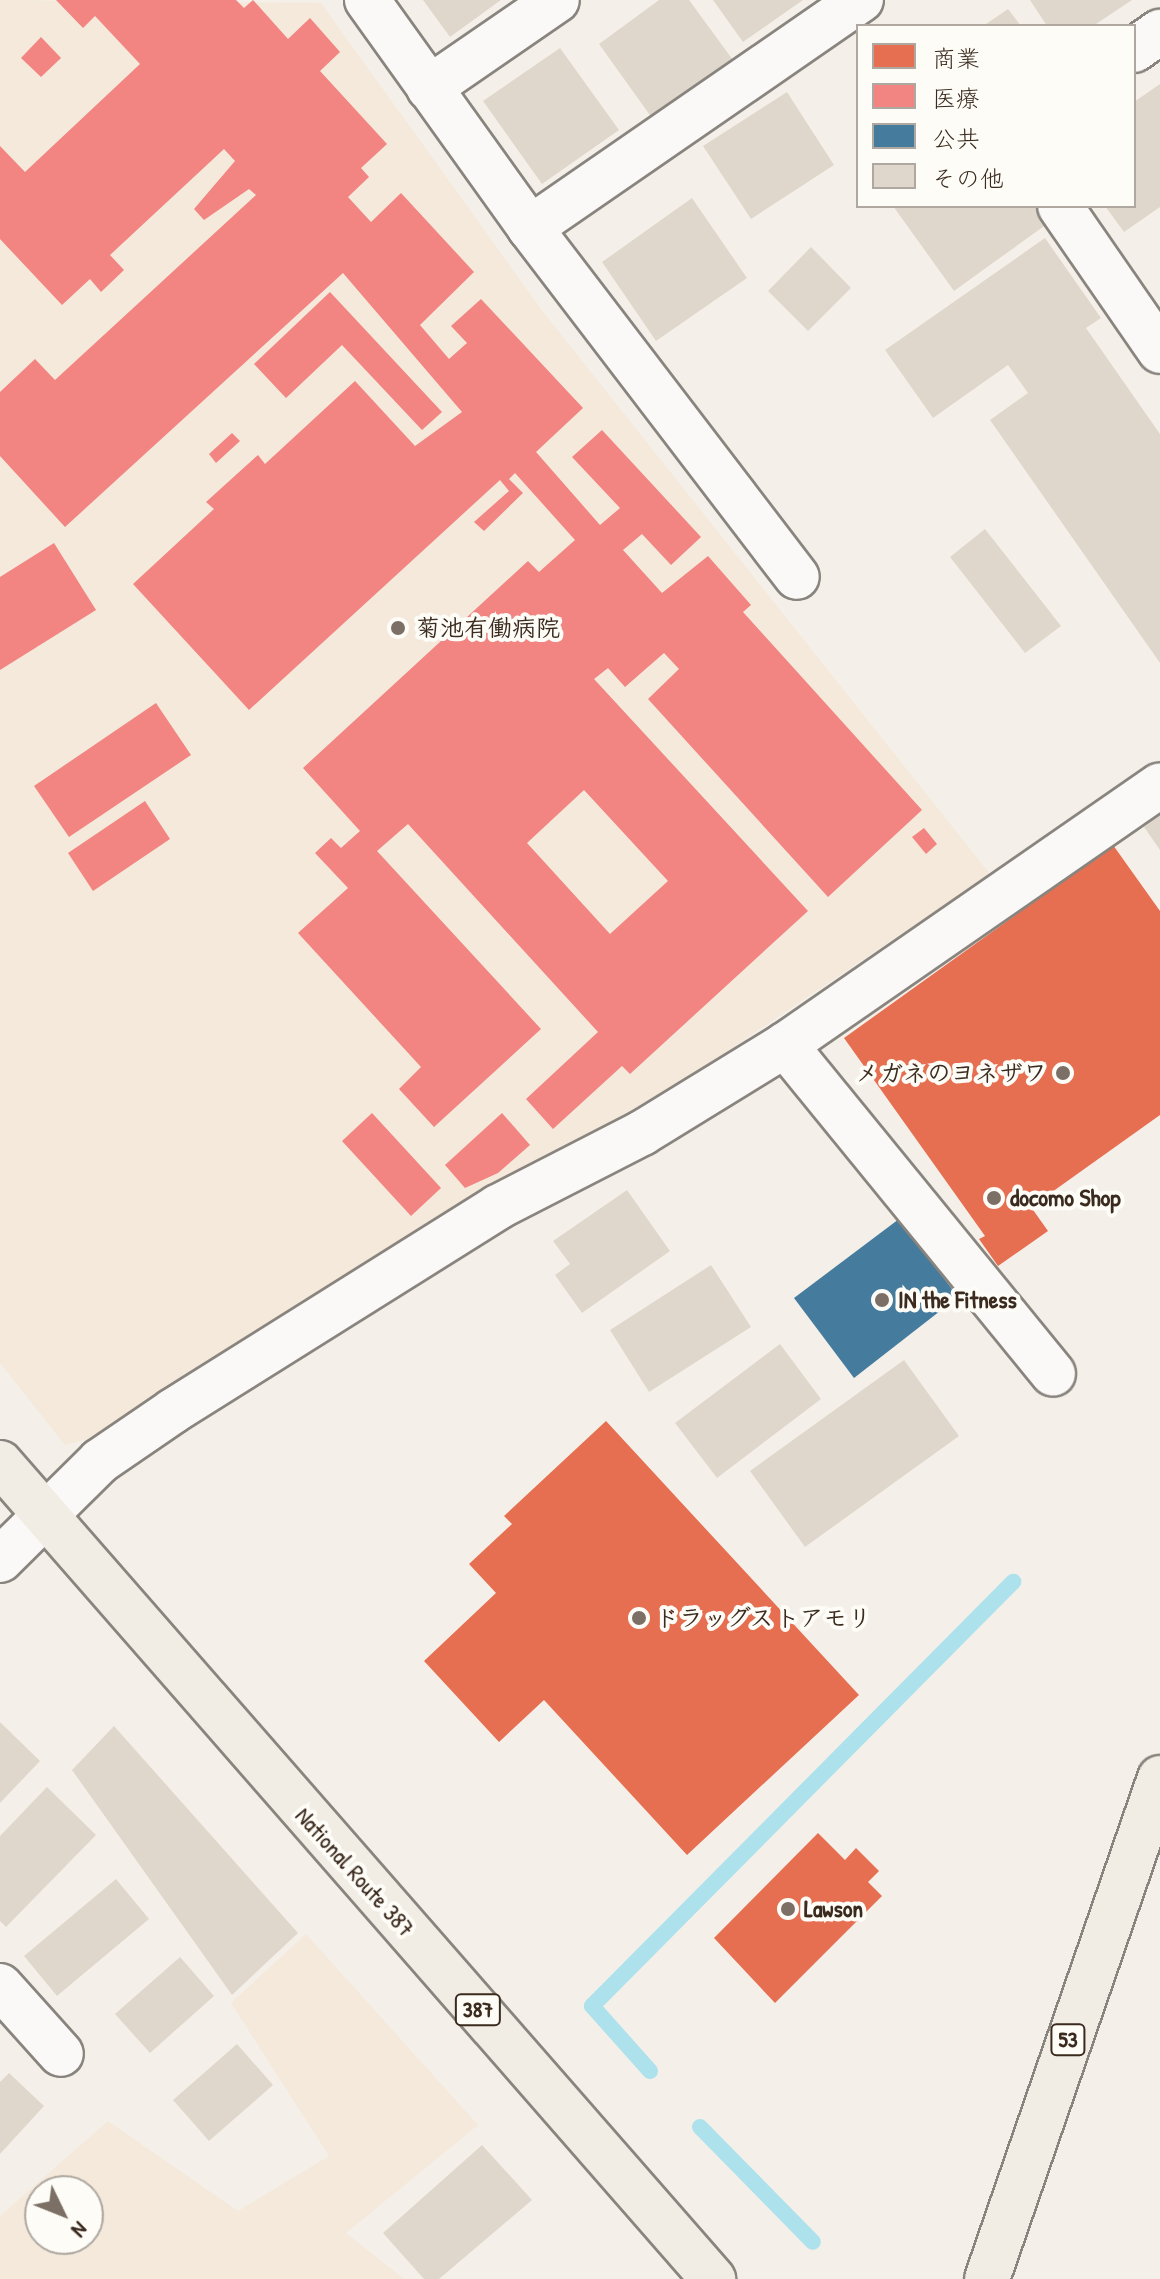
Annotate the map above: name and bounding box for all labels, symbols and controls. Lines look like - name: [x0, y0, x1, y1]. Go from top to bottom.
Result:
- legend: [856, 24, 1136, 208]
- text: 商業: [932, 42, 980, 74]
- text: 医療: [932, 82, 980, 114]
- text: 公共: [932, 122, 980, 154]
- text: その他: [932, 162, 1004, 194]
- place label: 菊池有働病院: [416, 614, 560, 642]
- marker: 菊池有働病院: [387, 617, 409, 639]
- place label: メガネのヨネザワ: [855, 1059, 1047, 1087]
- marker: メガネのヨネザワ: [1054, 1064, 1072, 1082]
- place label: docomo Shop: [1010, 1184, 1121, 1212]
- marker: docomo Shop: [985, 1189, 1003, 1207]
- place label: IN the Fitness: [898, 1286, 1017, 1314]
- marker: IN the Fitness: [873, 1291, 891, 1309]
- place label: ドラッグストアモリ: [655, 1604, 871, 1632]
- marker: ドラッグストアモリ: [630, 1609, 648, 1627]
- street label: National Route 387: [289, 1801, 421, 1943]
- place label: Lawson: [804, 1895, 863, 1923]
- marker: Lawson: [779, 1900, 797, 1918]
- road number: 387: [454, 1992, 502, 2028]
- road number: 53: [1050, 2022, 1086, 2058]
- north arrow: [24, 2175, 104, 2255]
- text: N: [65, 2215, 95, 2245]

